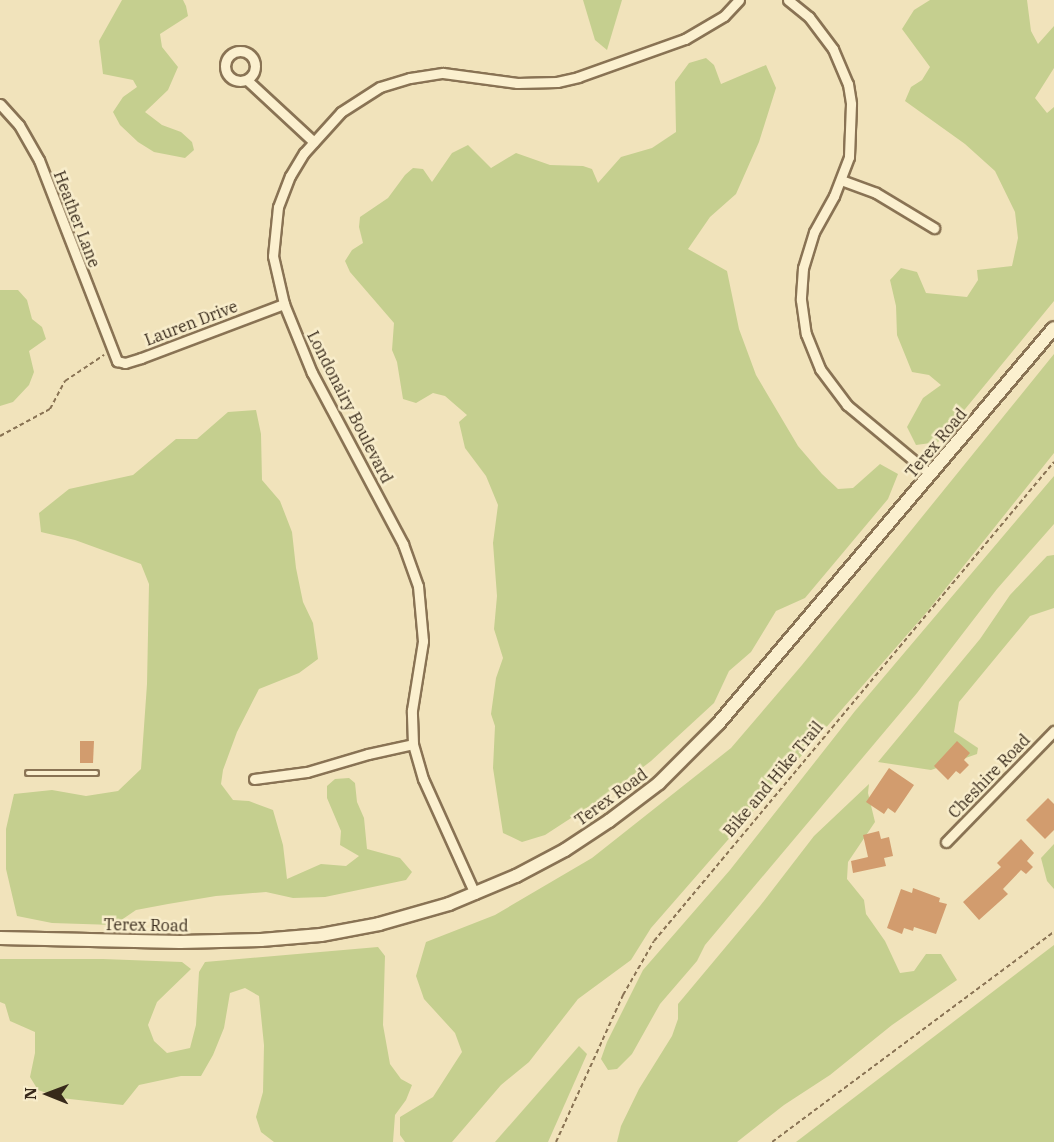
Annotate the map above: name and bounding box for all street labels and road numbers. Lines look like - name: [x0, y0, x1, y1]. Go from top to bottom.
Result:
- street label: Heather Lane: [50, 168, 104, 270]
- street label: Lauren Drive: [142, 296, 240, 350]
- street label: Londonairy Boulevard: [303, 328, 397, 486]
- street label: Terex Road: [901, 404, 971, 482]
- street label: Bike and Hike Trail: [719, 718, 827, 840]
- street label: Cheshire Road: [944, 730, 1034, 822]
- street label: Terex Road: [571, 764, 651, 830]
- street label: Terex Road: [104, 915, 188, 935]

